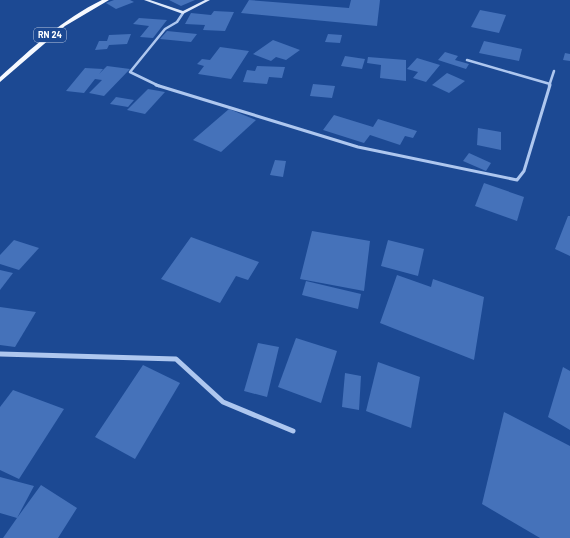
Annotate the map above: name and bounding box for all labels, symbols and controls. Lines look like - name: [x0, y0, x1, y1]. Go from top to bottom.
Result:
- road number: RN 24: [34, 28, 66, 42]

